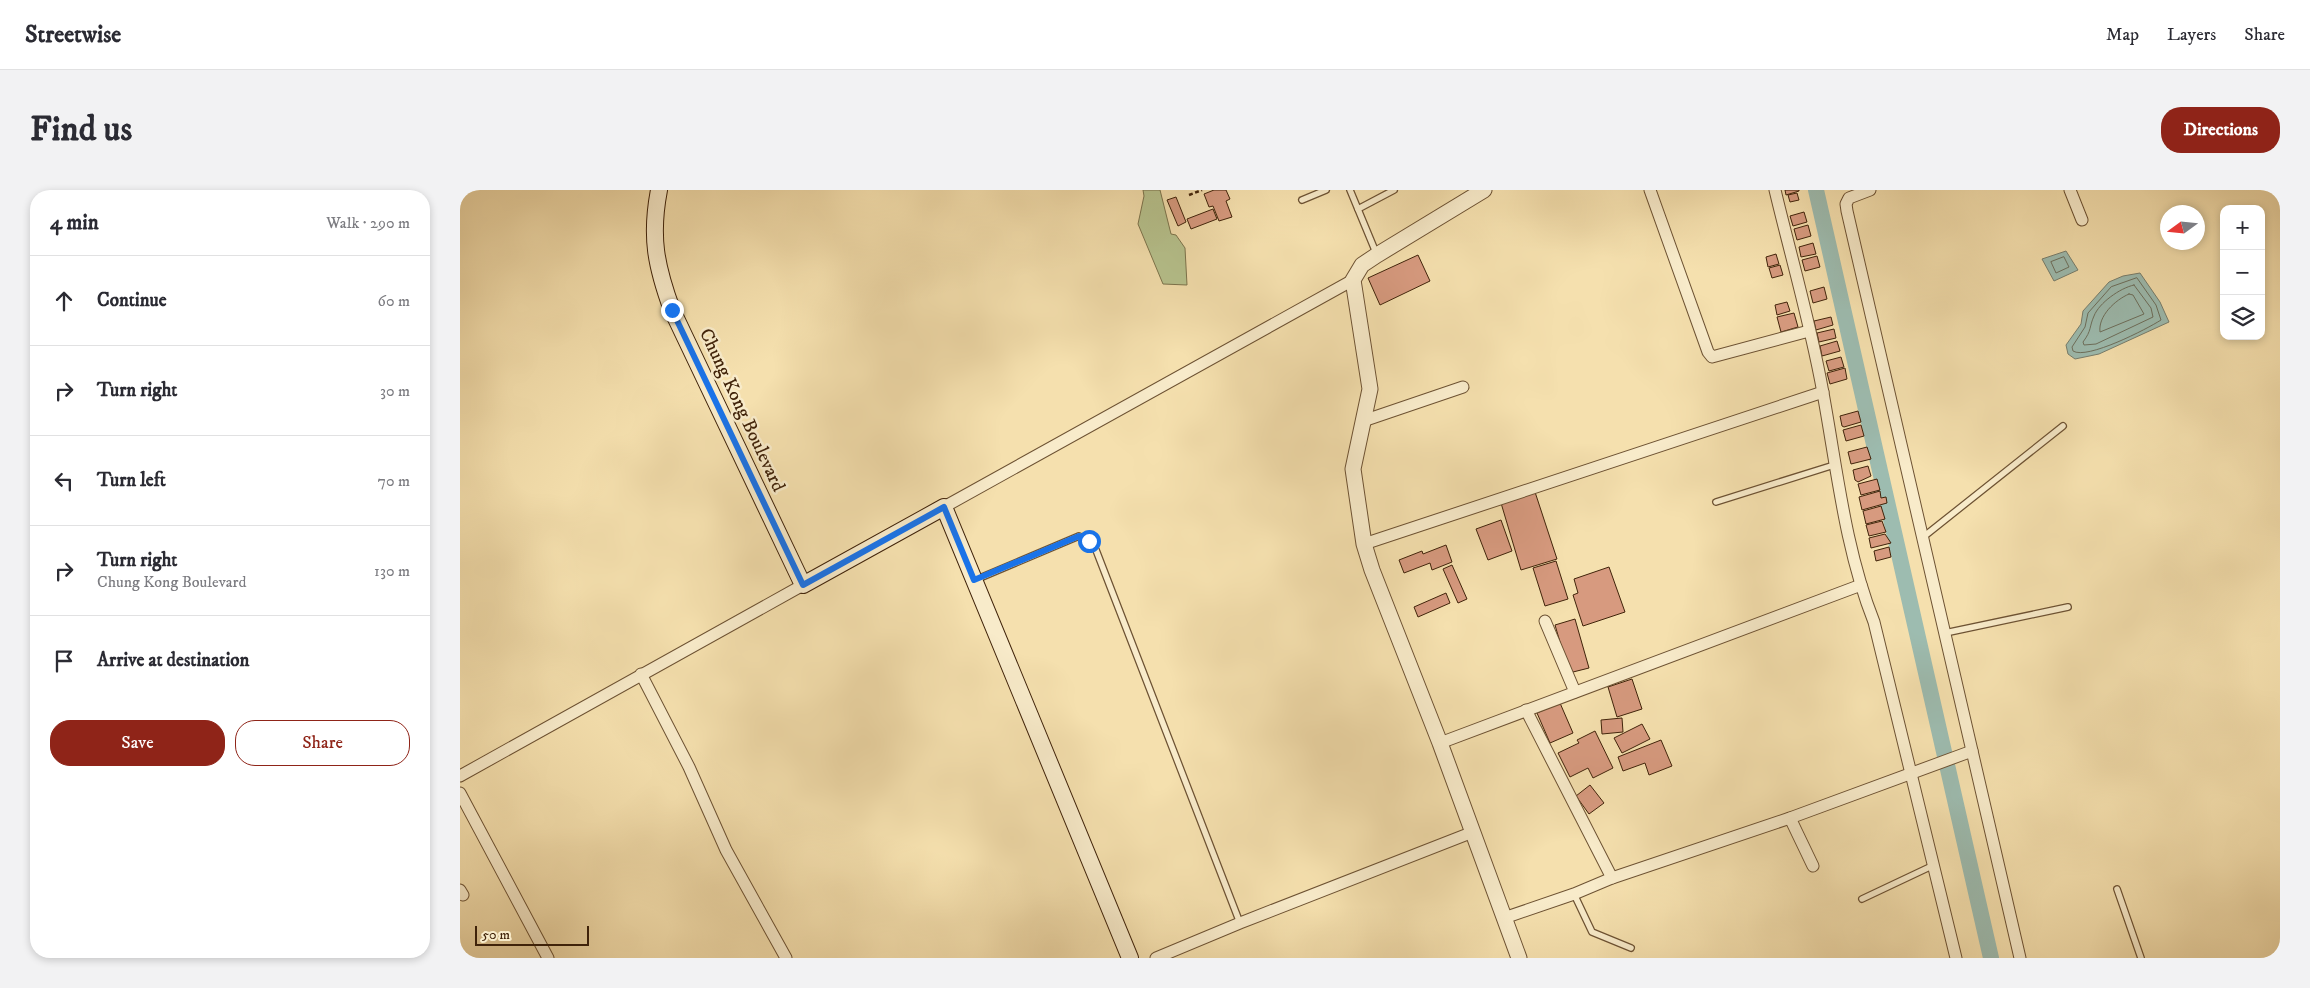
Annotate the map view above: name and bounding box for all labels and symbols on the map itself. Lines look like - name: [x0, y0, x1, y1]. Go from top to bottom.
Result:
- north arrow: [2160, 205, 2205, 250]
- route end: [661, 299, 684, 322]
- street label: Chung Kong Boulevard: [694, 325, 790, 496]
- route start: [1078, 530, 1101, 553]
- scale bar: [475, 923, 589, 946]

